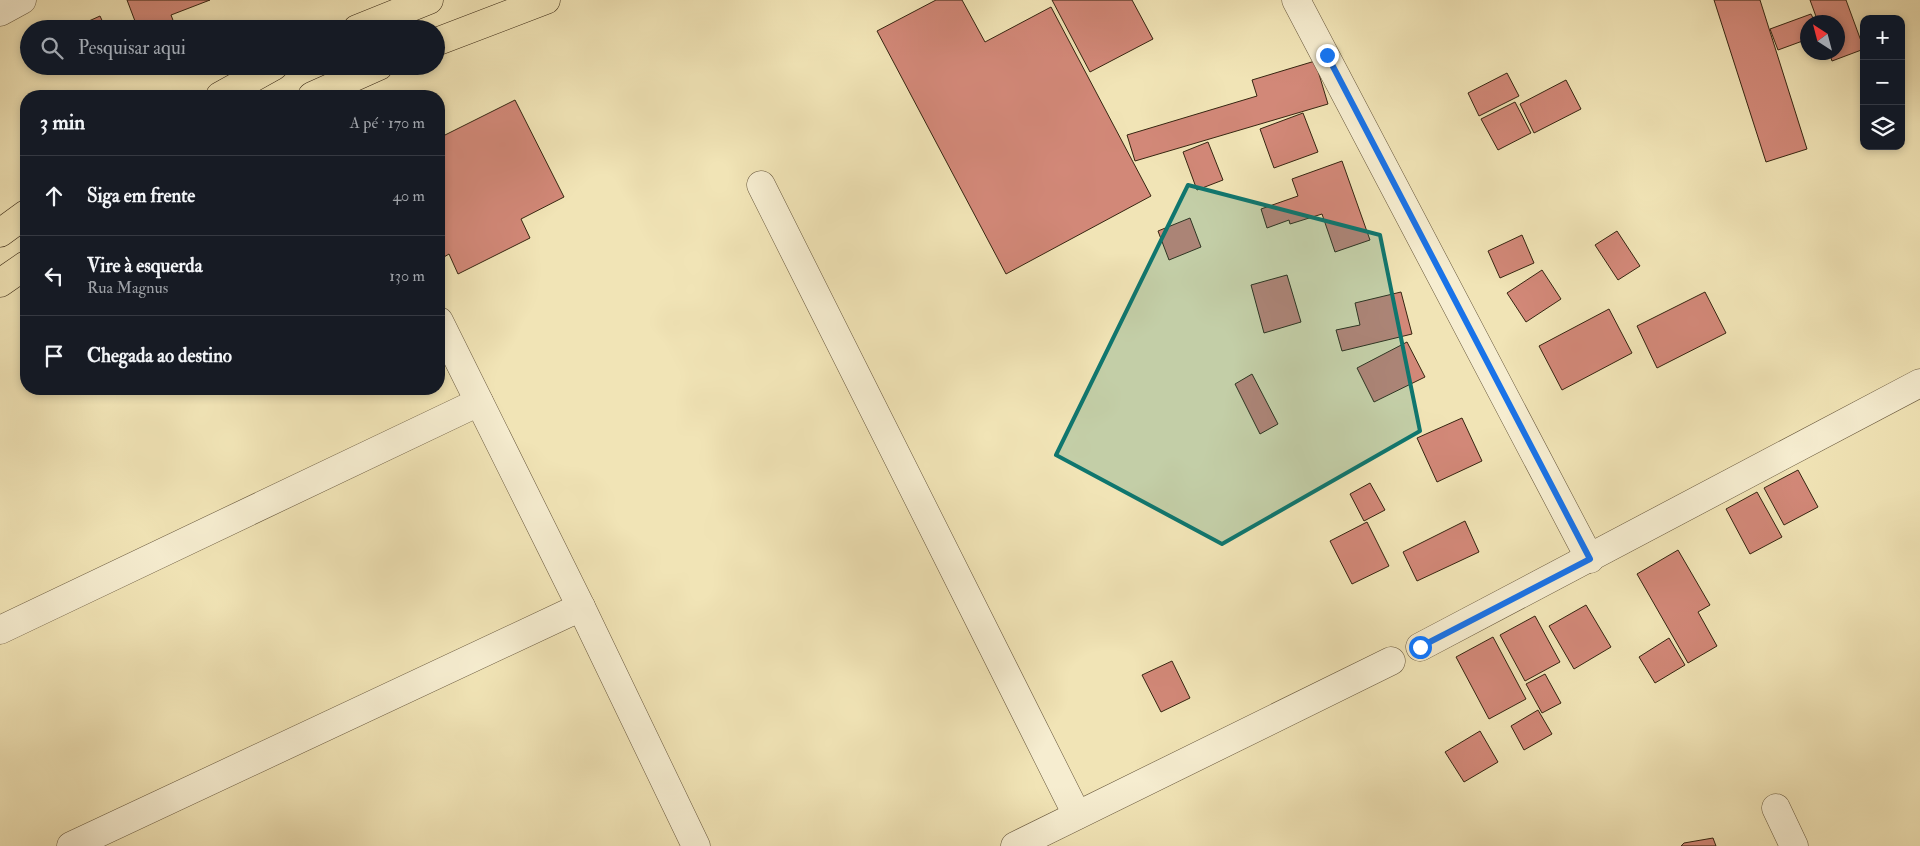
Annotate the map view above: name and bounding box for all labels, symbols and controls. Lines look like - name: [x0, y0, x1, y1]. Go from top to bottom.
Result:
- north arrow: [1800, 15, 1845, 60]
- map controls: [1860, 15, 1905, 150]
- button: +: [1860, 15, 1905, 60]
- search box: [20, 20, 445, 75]
- icon: search: [38, 34, 66, 62]
- text: Pesquisar aqui: [78, 36, 186, 60]
- route end: [1316, 44, 1339, 67]
- button: −: [1860, 60, 1905, 105]
- button: layers: [1860, 105, 1905, 150]
- text: 3 min: [40, 109, 85, 136]
- text: A pé · 170 m: [350, 113, 425, 133]
- icon: ahead: [40, 182, 68, 210]
- text: Siga em frente: [87, 184, 195, 208]
- text: 40 m: [392, 186, 425, 206]
- text: Vire à esquerda: [87, 254, 202, 278]
- icon: left: [40, 262, 68, 290]
- text: 130 m: [389, 266, 425, 286]
- text: Rua Magnus: [87, 278, 168, 298]
- icon: arrive: [40, 342, 68, 370]
- text: Chegada ao destino: [87, 344, 232, 368]
- route start: [1409, 636, 1432, 659]

